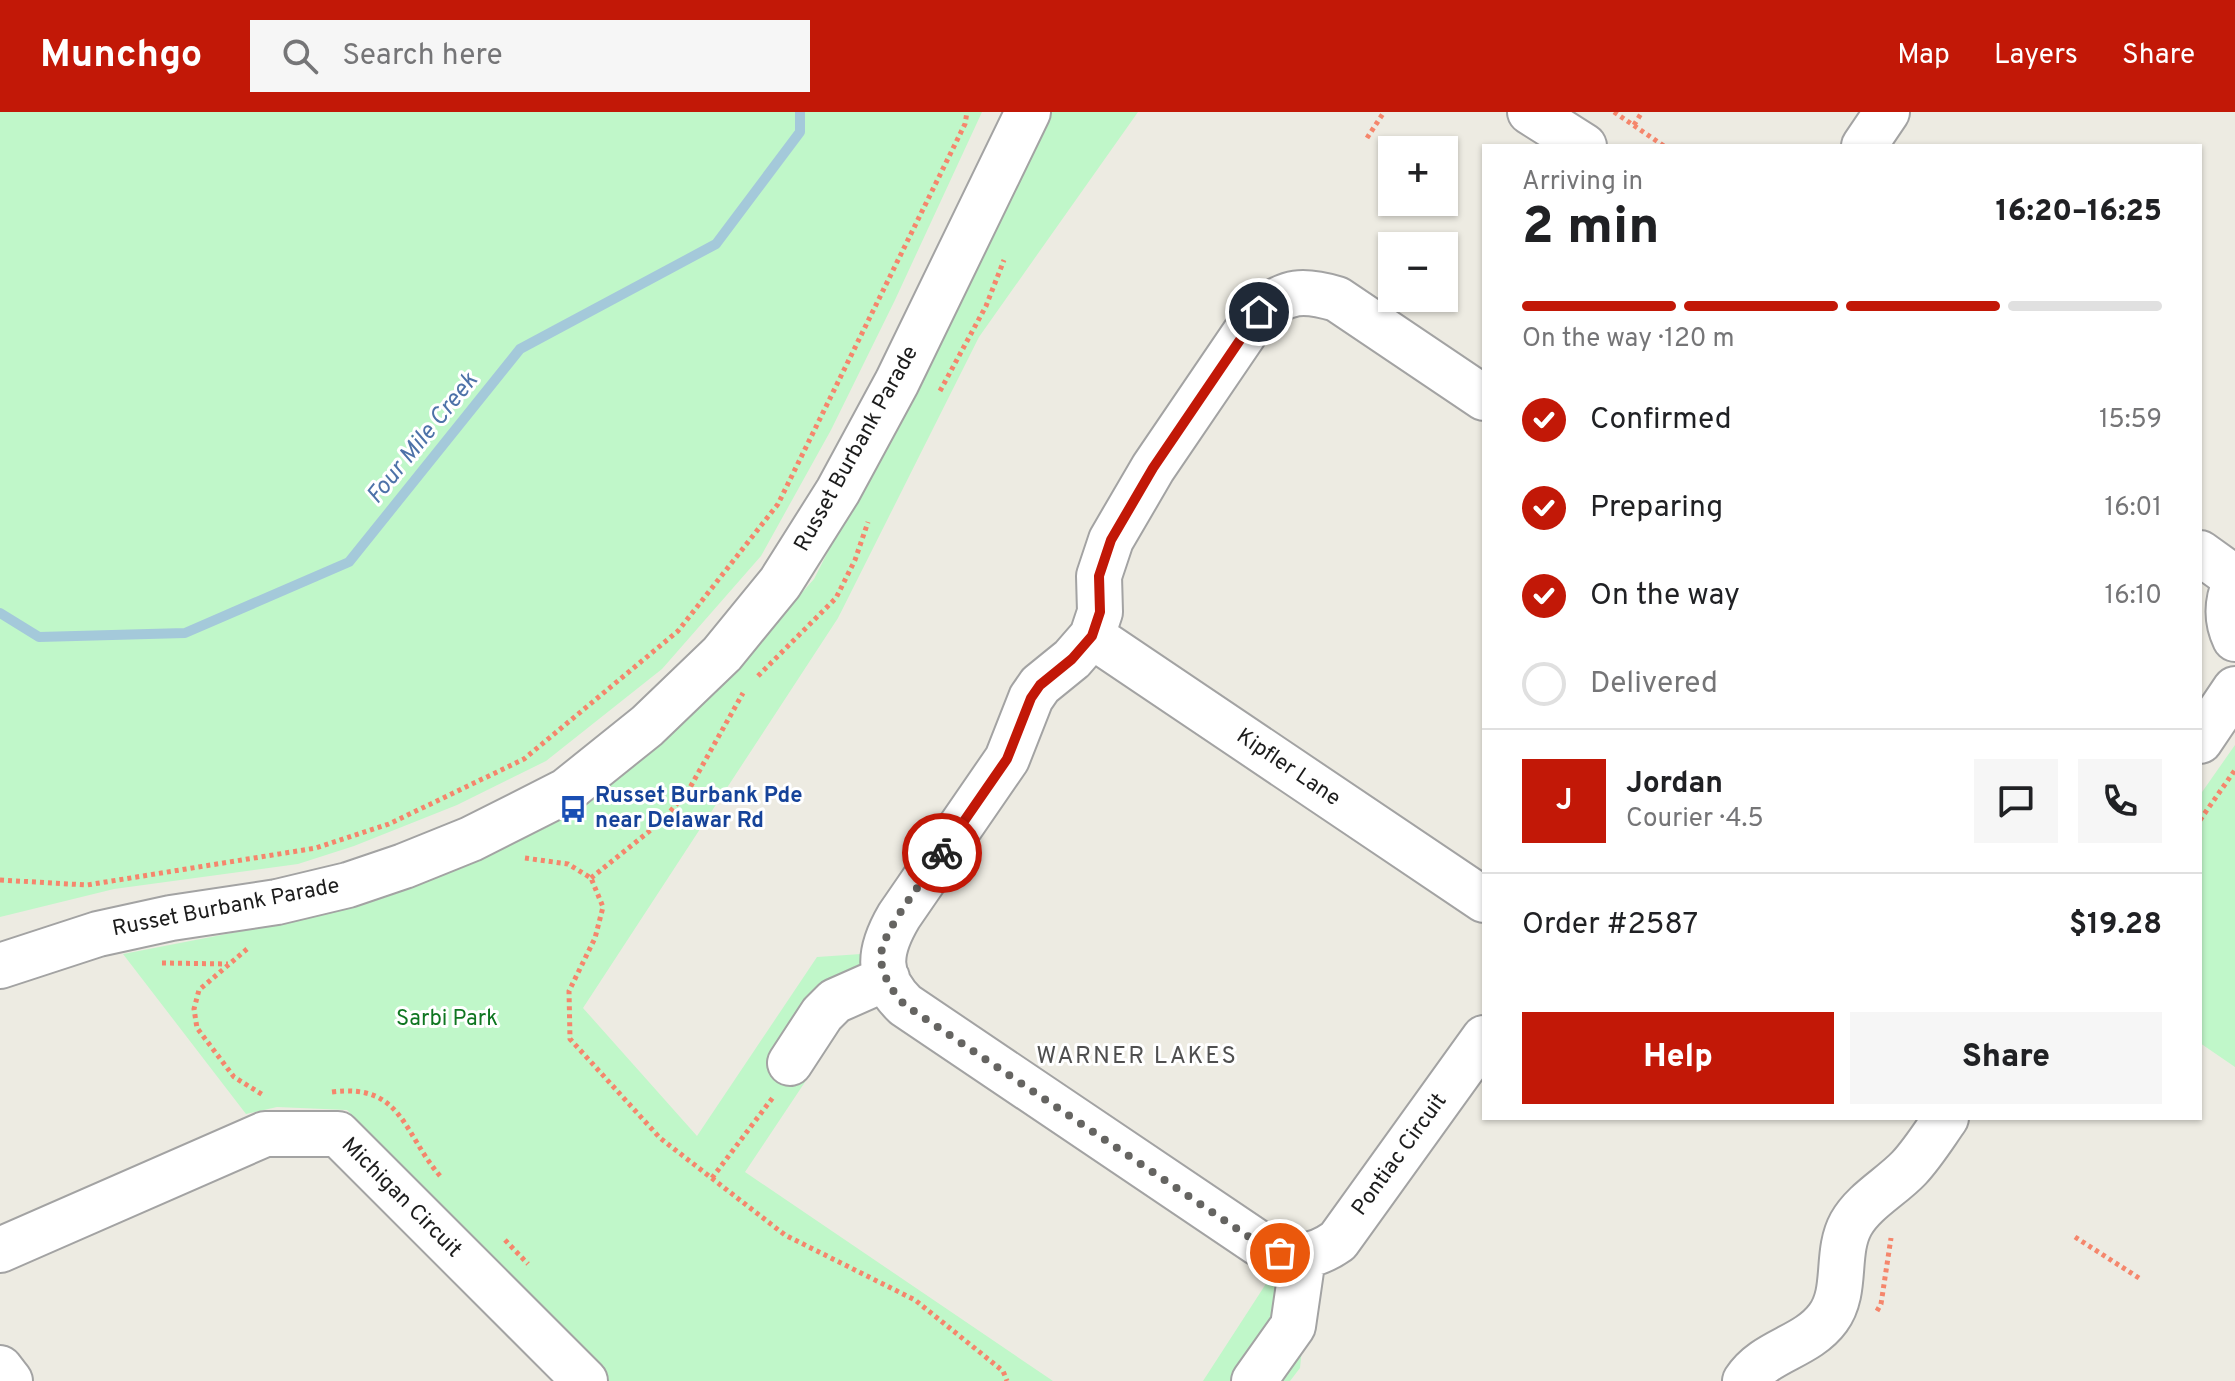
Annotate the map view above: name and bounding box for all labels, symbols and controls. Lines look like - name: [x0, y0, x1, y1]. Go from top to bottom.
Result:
- search box: [250, 20, 810, 92]
- text: Munchgo: [40, 32, 202, 81]
- icon: search: [278, 34, 322, 78]
- text: Search here: [342, 38, 503, 75]
- text: Map: [1897, 38, 1950, 74]
- text: Layers: [1994, 38, 2078, 74]
- text: Share: [2122, 38, 2195, 74]
- map controls: [1378, 136, 1458, 312]
- button: +: [1378, 136, 1458, 216]
- text: Arriving in: [1522, 166, 1643, 199]
- text: 16:20–16:25: [1996, 194, 2162, 231]
- text: 2 min: [1522, 196, 1660, 262]
- button: −: [1378, 232, 1458, 312]
- pin: [1225, 278, 1293, 346]
- icon: home: [1237, 290, 1281, 334]
- text: On the way · 120 m: [1522, 323, 1735, 356]
- street label: Russet Burbank Parade: [789, 341, 925, 557]
- water label: Four Mile Creek: [361, 367, 486, 511]
- icon: check: [1522, 398, 1566, 442]
- text: Confirmed: [1590, 402, 1732, 439]
- text: 15:59: [2099, 404, 2162, 437]
- icon: check: [1522, 486, 1566, 530]
- text: Preparing: [1590, 490, 1723, 527]
- text: 16:01: [2105, 492, 2162, 525]
- icon: check: [1522, 574, 1566, 618]
- text: On the way: [1590, 578, 1740, 615]
- text: 16:10: [2105, 580, 2162, 613]
- text: Delivered: [1590, 666, 1718, 703]
- street label: Kipfler Lane: [1231, 723, 1345, 813]
- button: chat: [1974, 759, 2058, 843]
- button: phone: [2078, 759, 2162, 843]
- text: Jordan: [1626, 766, 1723, 803]
- place label: Russet Burbank Pde near Delawar Rd: [595, 783, 803, 835]
- text: J: [1556, 783, 1572, 820]
- bus stop icon: Russet Burbank Pde near Delawar Rd: [558, 794, 588, 824]
- text: Courier · 4.5: [1626, 803, 1764, 836]
- courier: [902, 813, 982, 893]
- icon: bike: [920, 831, 964, 875]
- street label: Russet Burbank Parade: [110, 873, 342, 943]
- text: Order #2587: [1522, 907, 1698, 944]
- text: $19.28: [2069, 907, 2162, 944]
- park label: Sarbi Park: [396, 1006, 498, 1033]
- button: Help: [1522, 1012, 1834, 1104]
- button: Share: [1850, 1012, 2162, 1104]
- district label: WARNER LAKES: [1036, 1042, 1238, 1072]
- street label: Pontiac Circuit: [1347, 1089, 1453, 1221]
- street label: Michigan Circuit: [335, 1132, 467, 1264]
- pin: [1246, 1219, 1314, 1287]
- icon: bag: [1258, 1231, 1302, 1275]

